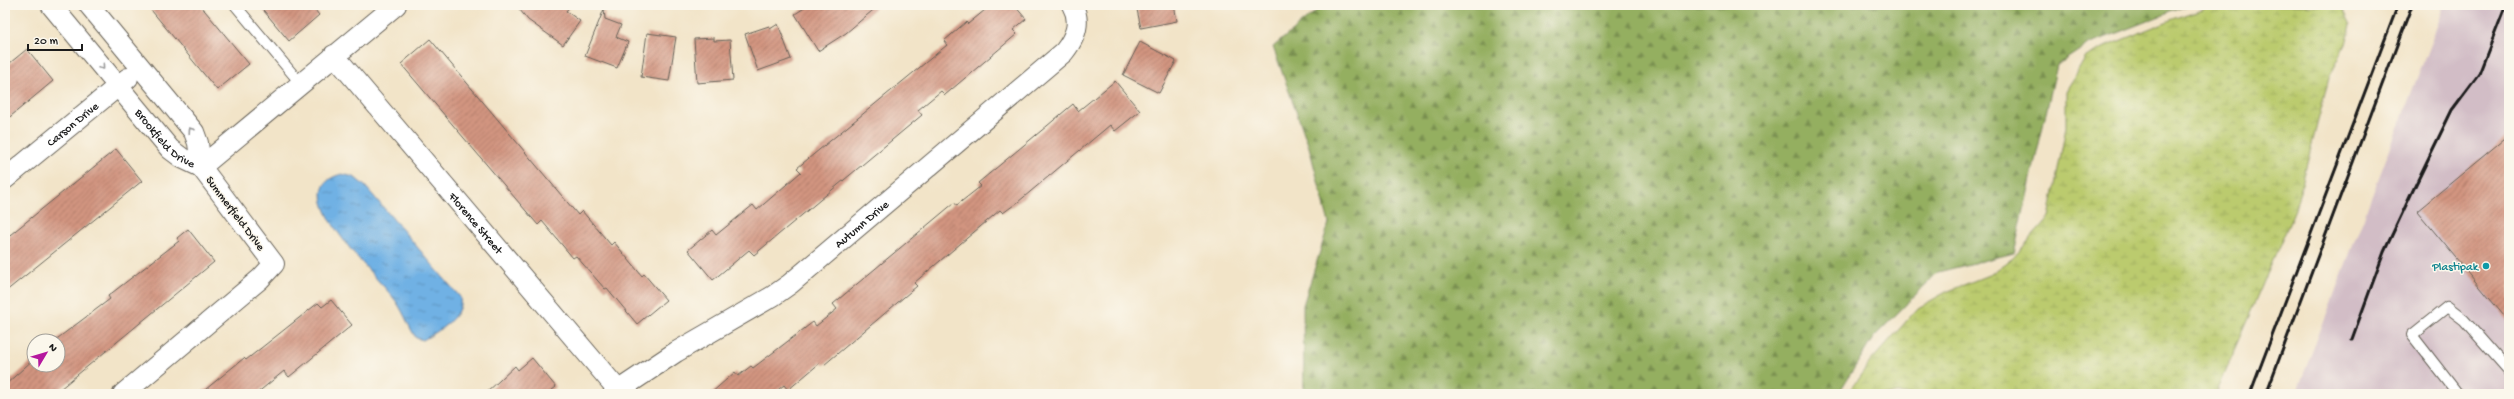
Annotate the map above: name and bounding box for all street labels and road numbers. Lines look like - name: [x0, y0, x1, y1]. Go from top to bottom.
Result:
- street label: Carson Drive: [45, 99, 103, 151]
- street label: Brookfield Drive: [130, 106, 197, 172]
- street label: Summerfield Drive: [202, 174, 268, 255]
- street label: Florence Street: [444, 190, 505, 259]
- street label: Autumn Drive: [833, 198, 893, 252]

